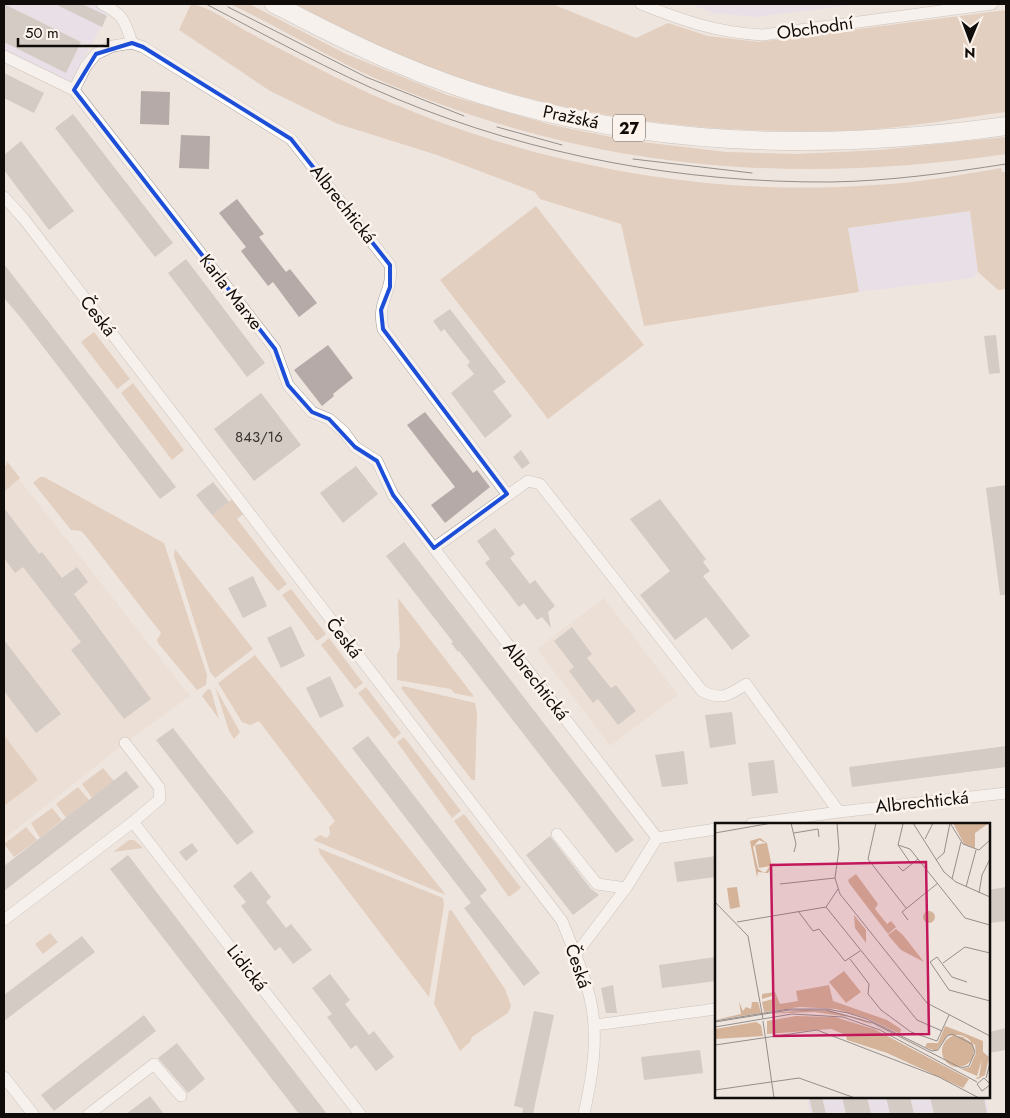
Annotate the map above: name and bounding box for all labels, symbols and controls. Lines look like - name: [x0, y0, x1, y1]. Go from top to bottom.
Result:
- street label: Obchodní: [775, 10, 856, 46]
- scale bar: [18, 15, 108, 47]
- north arrow: [945, 15, 995, 65]
- text: 50 m: [25, 22, 59, 44]
- text: N: [964, 43, 976, 63]
- street label: Pražská: [541, 98, 601, 136]
- road number: 27: [613, 115, 645, 142]
- street label: Albrechtická: [304, 159, 382, 249]
- street label: Karla Marxe: [193, 249, 269, 335]
- street label: Česká: [74, 290, 122, 342]
- house number: 843/16: [235, 426, 283, 448]
- street label: Česká: [320, 612, 368, 664]
- street label: Albrechtická: [497, 636, 575, 726]
- street label: Albrechtická: [874, 784, 970, 820]
- inset map: [715, 823, 990, 1098]
- street label: Lidická: [220, 939, 274, 997]
- street label: Česká: [558, 940, 598, 992]

